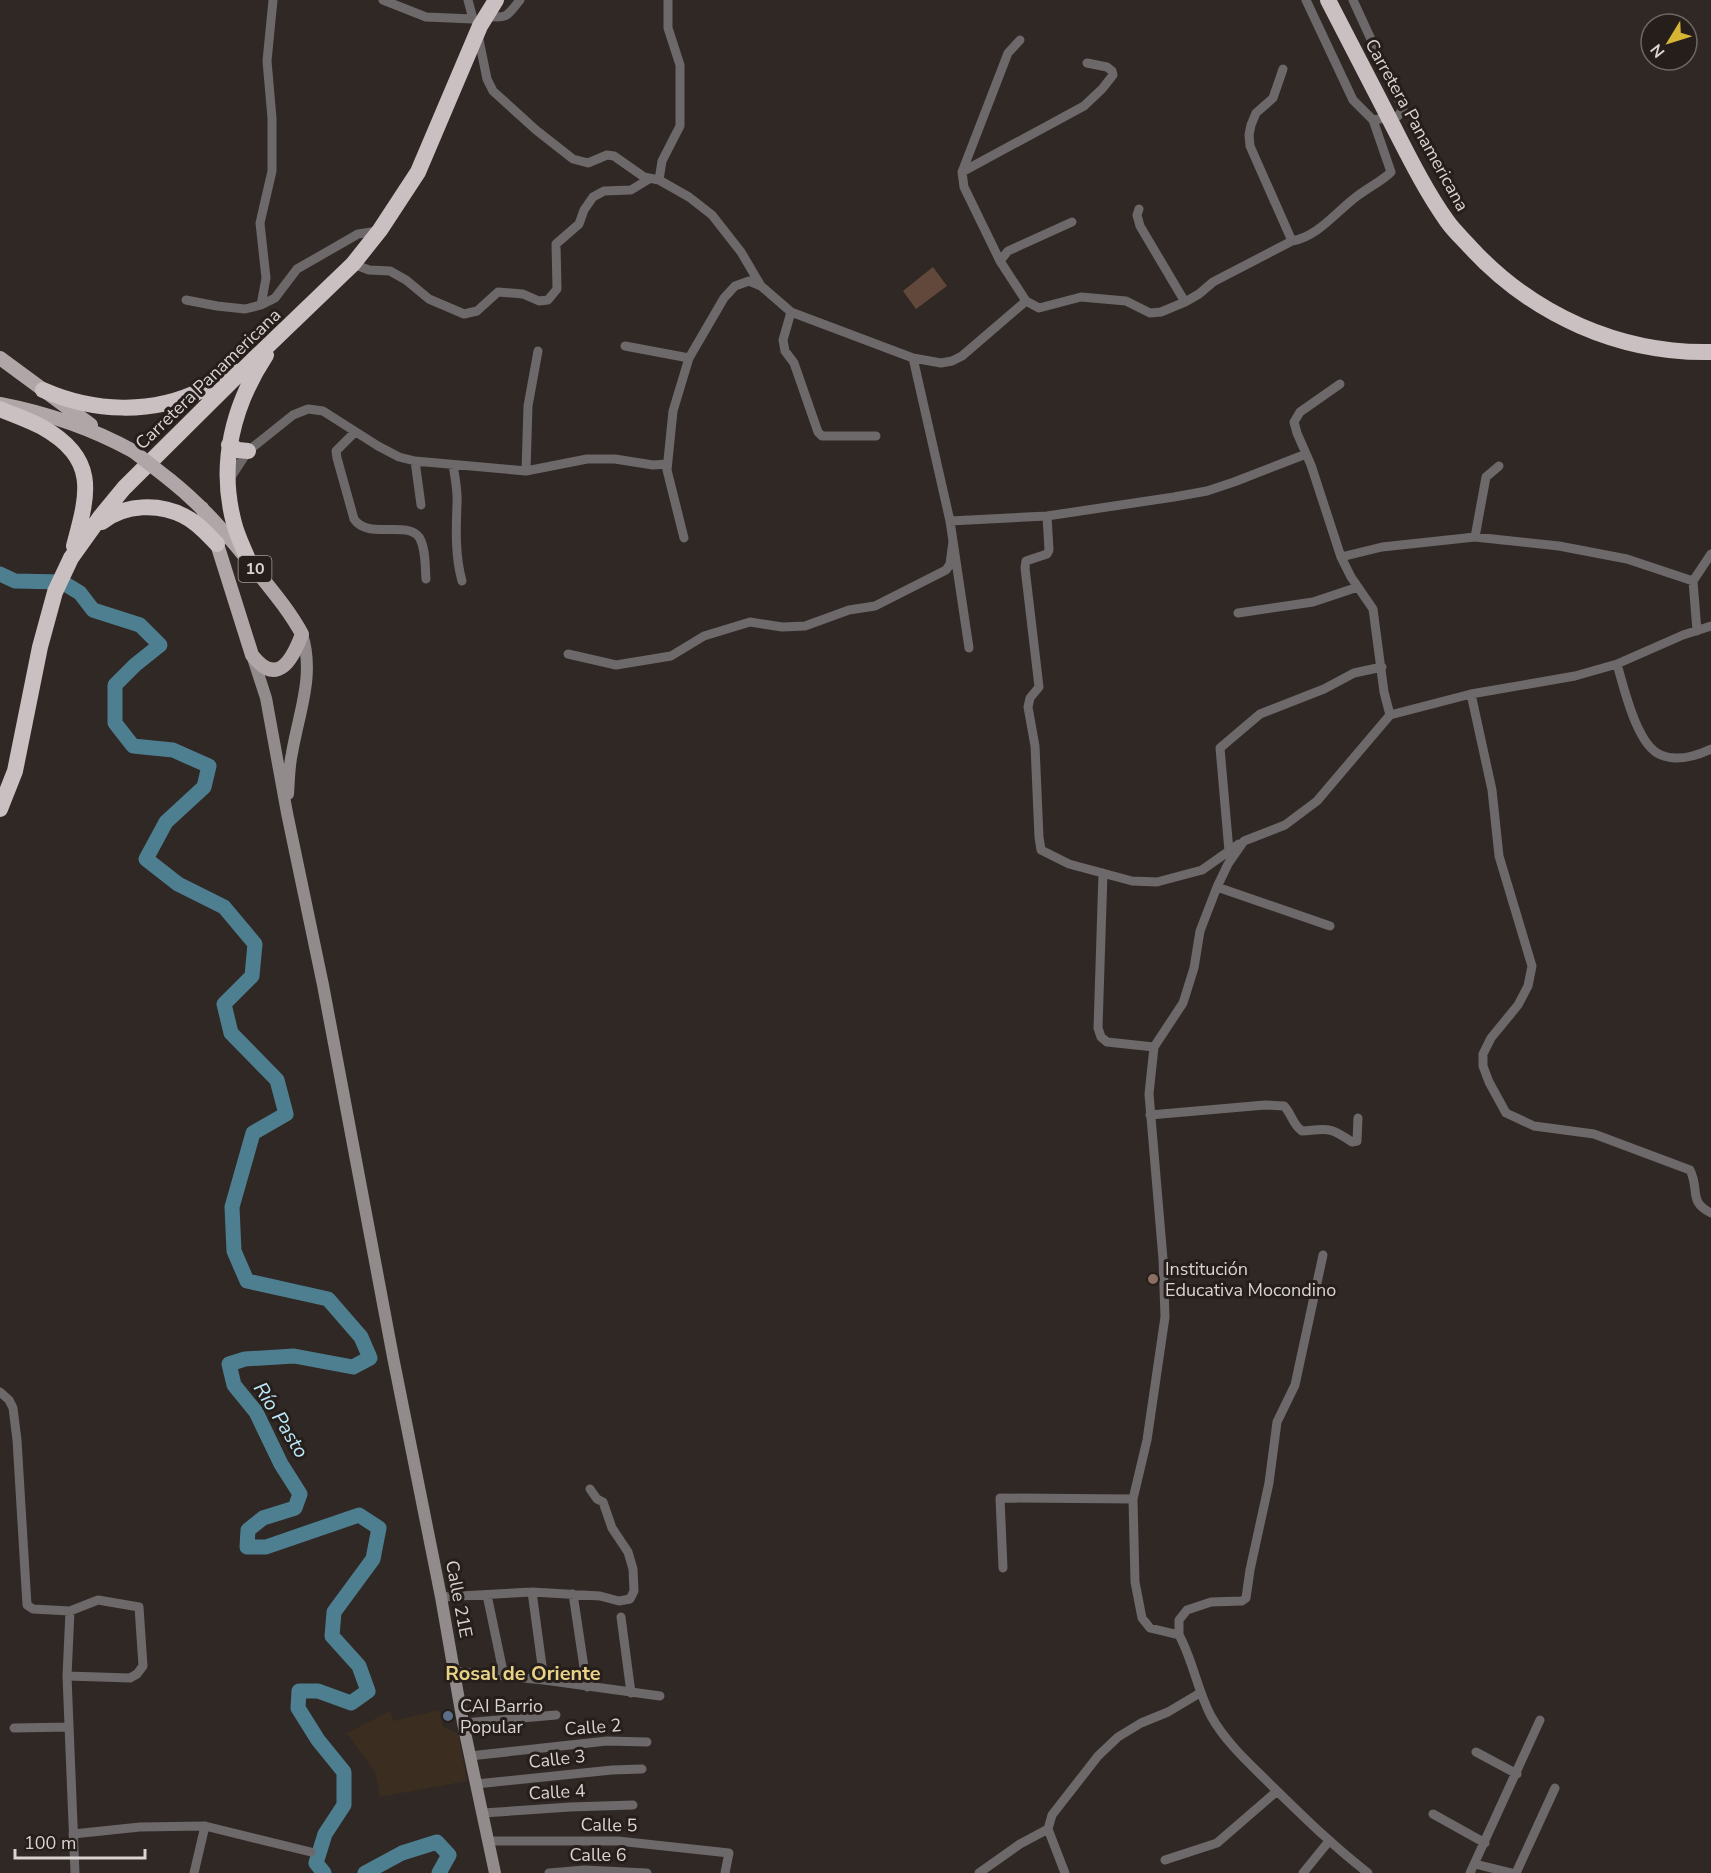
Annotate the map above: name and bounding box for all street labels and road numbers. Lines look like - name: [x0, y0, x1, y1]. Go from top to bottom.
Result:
- street label: Carretera Panamericana: [1360, 35, 1474, 215]
- street label: Carretera Panamericana: [130, 303, 286, 455]
- road number: 10: [238, 556, 272, 582]
- street label: Calle 21E: [440, 1558, 478, 1640]
- street label: Calle 2: [564, 1713, 622, 1741]
- street label: Calle 3: [527, 1744, 587, 1774]
- street label: Calle 4: [528, 1779, 586, 1805]
- street label: Calle 5: [580, 1813, 638, 1837]
- street label: Calle 6: [570, 1843, 626, 1867]

